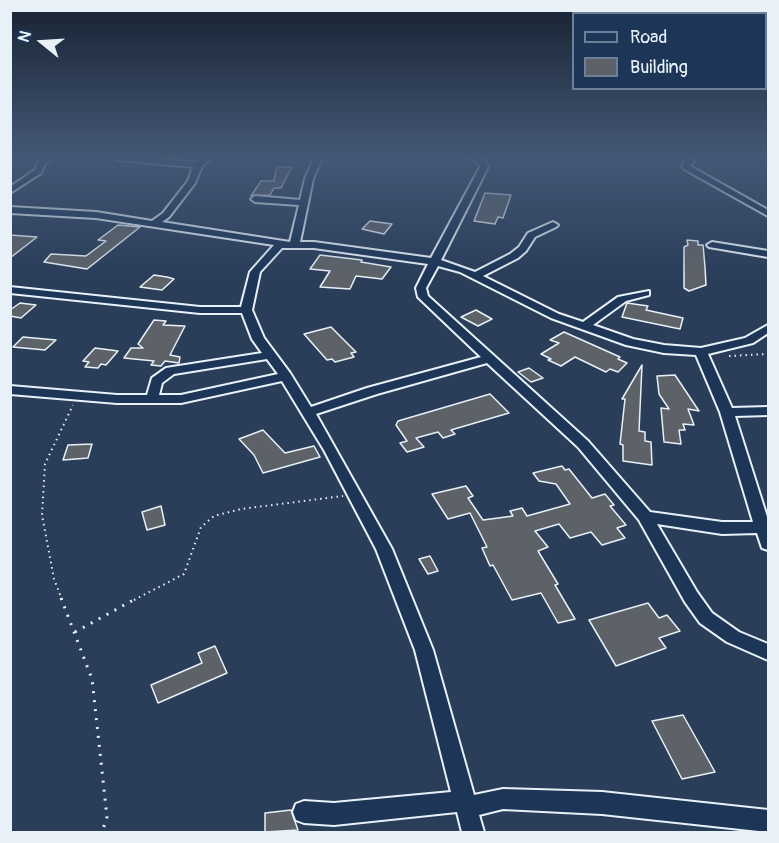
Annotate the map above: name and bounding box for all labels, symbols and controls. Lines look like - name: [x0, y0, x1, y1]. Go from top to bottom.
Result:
- north arrow: [12, 12, 72, 72]
- legend: [572, 12, 767, 90]
- text: Road: [630, 26, 667, 49]
- text: N: [14, 28, 36, 45]
- text: Building: [630, 56, 688, 79]

